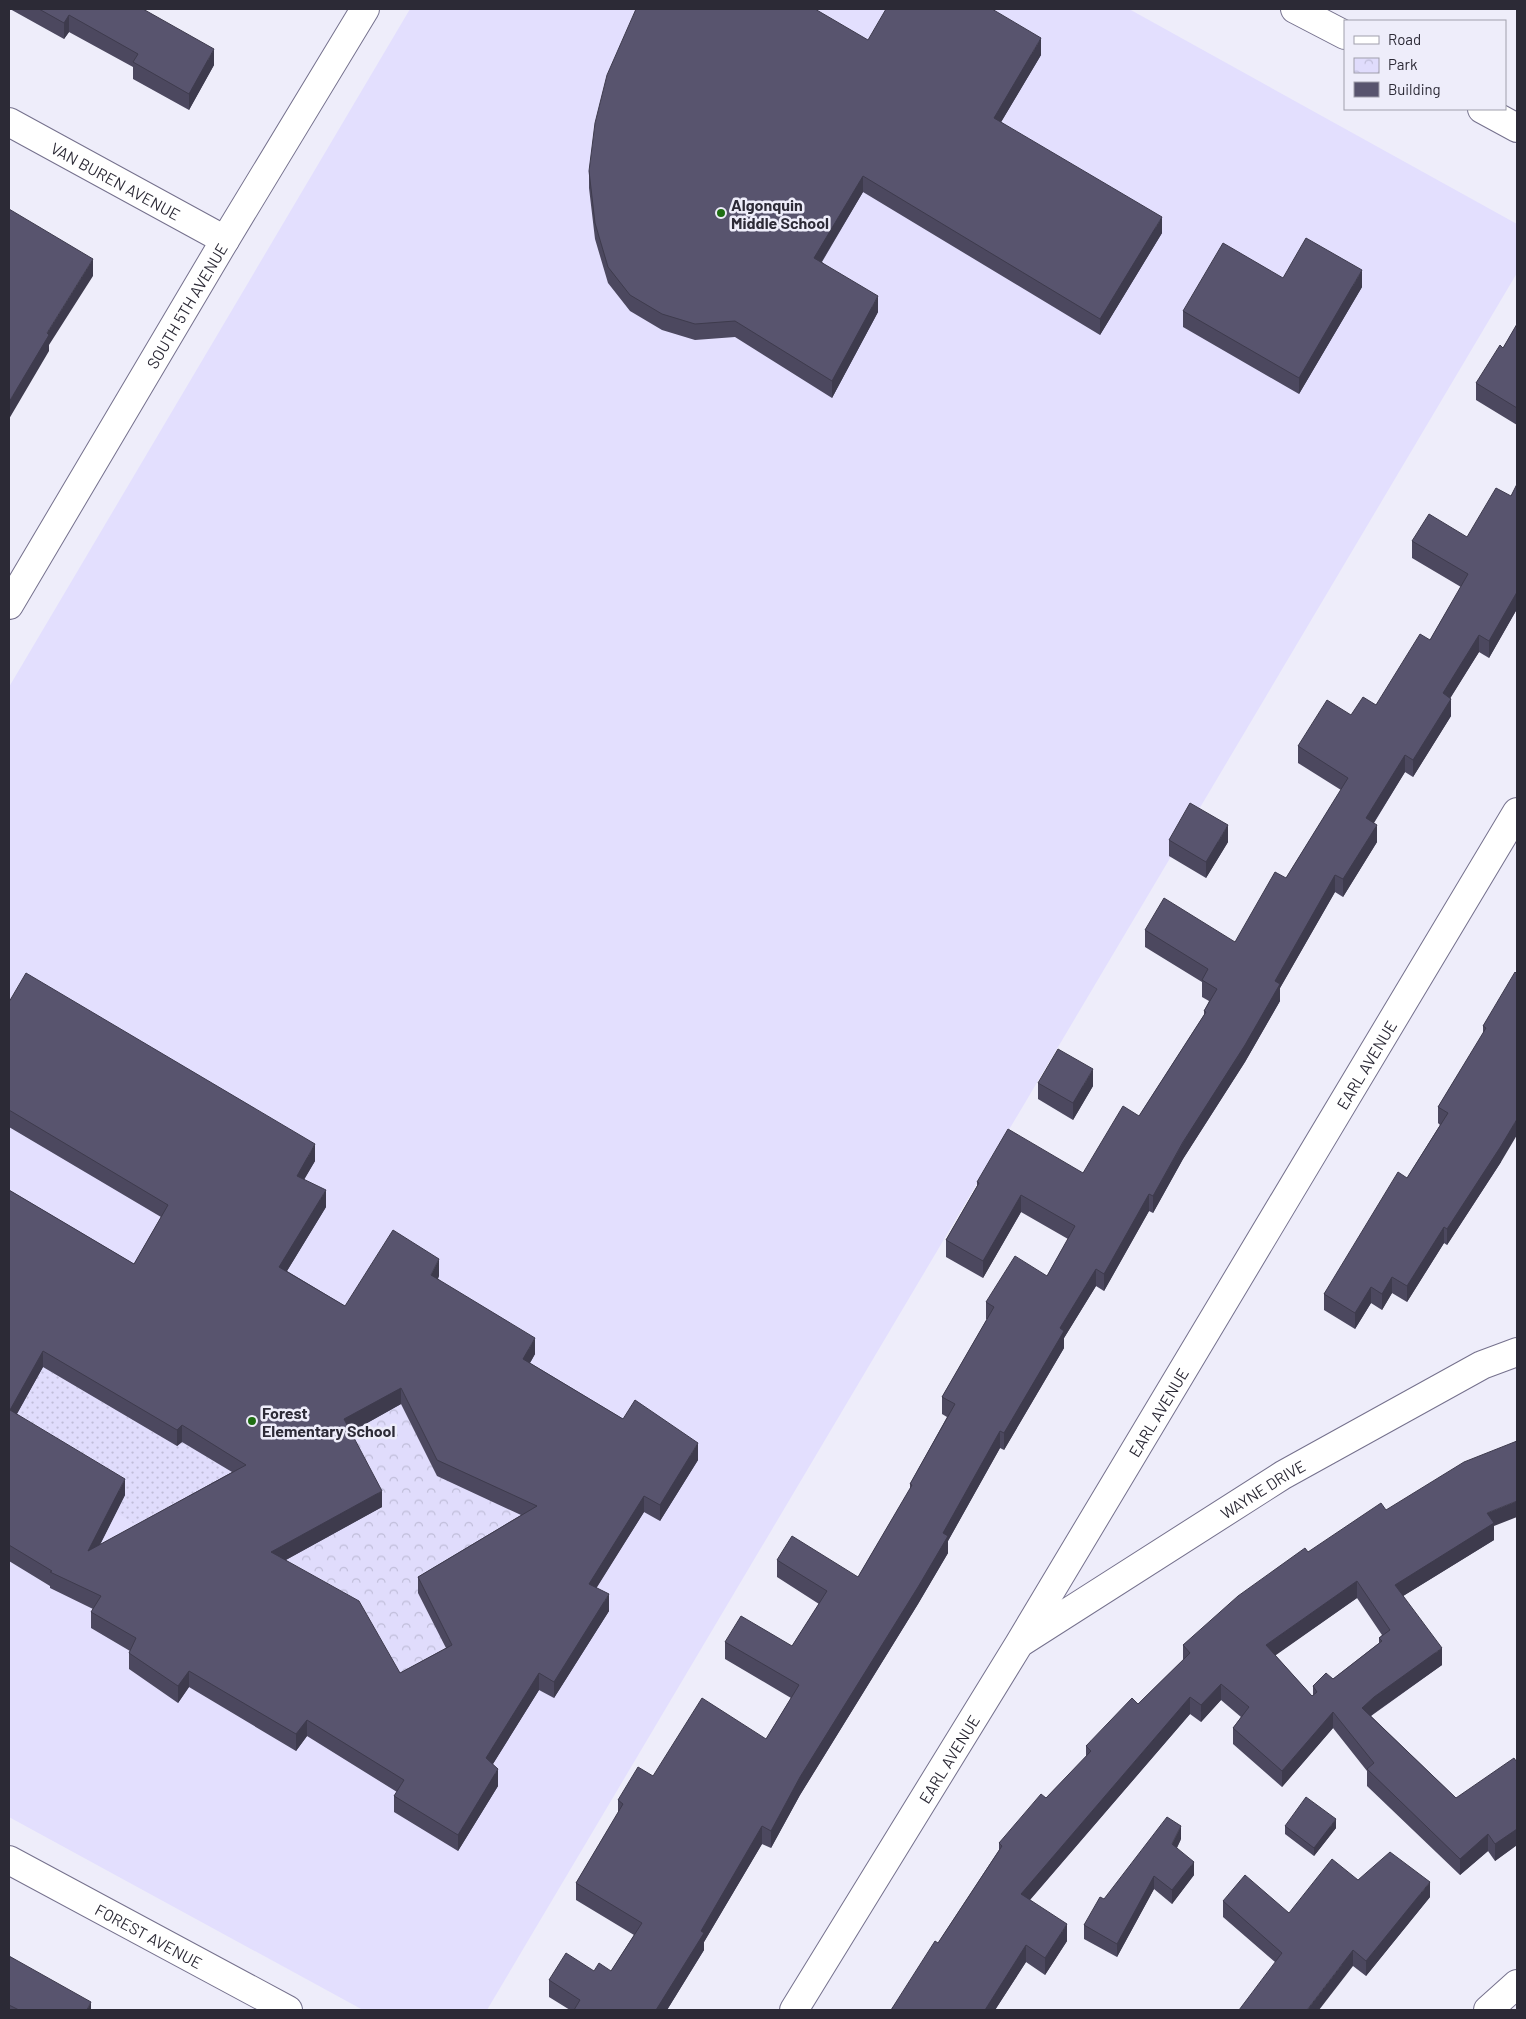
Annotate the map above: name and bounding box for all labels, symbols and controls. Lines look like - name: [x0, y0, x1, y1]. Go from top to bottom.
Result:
- legend: [1344, 20, 1506, 110]
- text: Road: [1388, 30, 1421, 48]
- text: Park: [1388, 55, 1418, 73]
- text: Building: [1388, 80, 1441, 98]
- street label: VAN BUREN AVENUE: [48, 138, 184, 223]
- place label: Algonquin Middle School: [731, 195, 829, 232]
- marker: Algonquin Middle School: [715, 207, 727, 219]
- street label: SOUTH 5TH AVENUE: [142, 239, 231, 372]
- street label: EARL AVENUE: [1332, 1017, 1400, 1112]
- street label: EARL AVENUE: [1124, 1364, 1192, 1460]
- place label: Forest Elementary School: [262, 1403, 396, 1440]
- marker: Forest Elementary School: [246, 1415, 258, 1427]
- street label: WAYNE DRIVE: [1217, 1455, 1308, 1522]
- street label: EARL AVENUE: [914, 1711, 983, 1806]
- street label: FOREST AVENUE: [92, 1899, 206, 1972]

